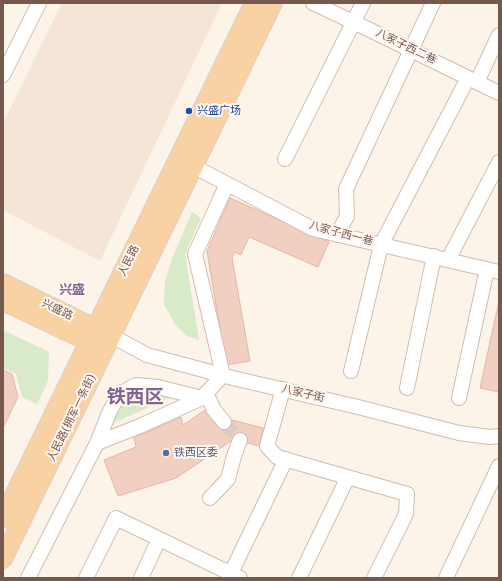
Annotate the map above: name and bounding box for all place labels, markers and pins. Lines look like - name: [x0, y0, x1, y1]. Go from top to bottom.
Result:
- place label: 兴盛广场: [197, 104, 241, 118]
- marker: 兴盛广场: [184, 106, 194, 116]
- place label: 铁西区委: [174, 446, 218, 460]
- marker: 铁西区委: [161, 448, 171, 458]

